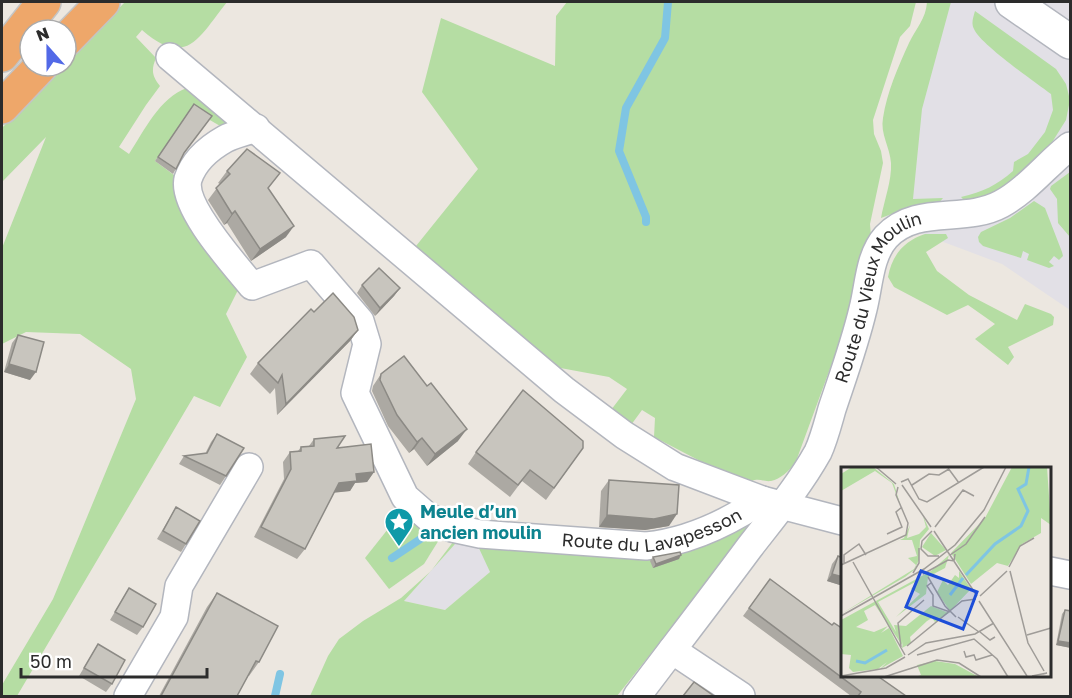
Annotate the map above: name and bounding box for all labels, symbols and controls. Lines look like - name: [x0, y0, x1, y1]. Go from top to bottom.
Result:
- north arrow: [18, 18, 78, 78]
- text: N: [33, 22, 52, 46]
- street label: Route du Vieux Moulin: [830, 207, 924, 386]
- inset map: [841, 467, 1051, 677]
- place label: Meule d’un ancien moulin: [420, 500, 542, 543]
- street label: Route du Lavapesson: [561, 503, 745, 556]
- place icon: Meule d’un ancien moulin: [383, 506, 415, 548]
- scale bar: [21, 641, 207, 679]
- text: 50 m: [30, 650, 72, 672]

